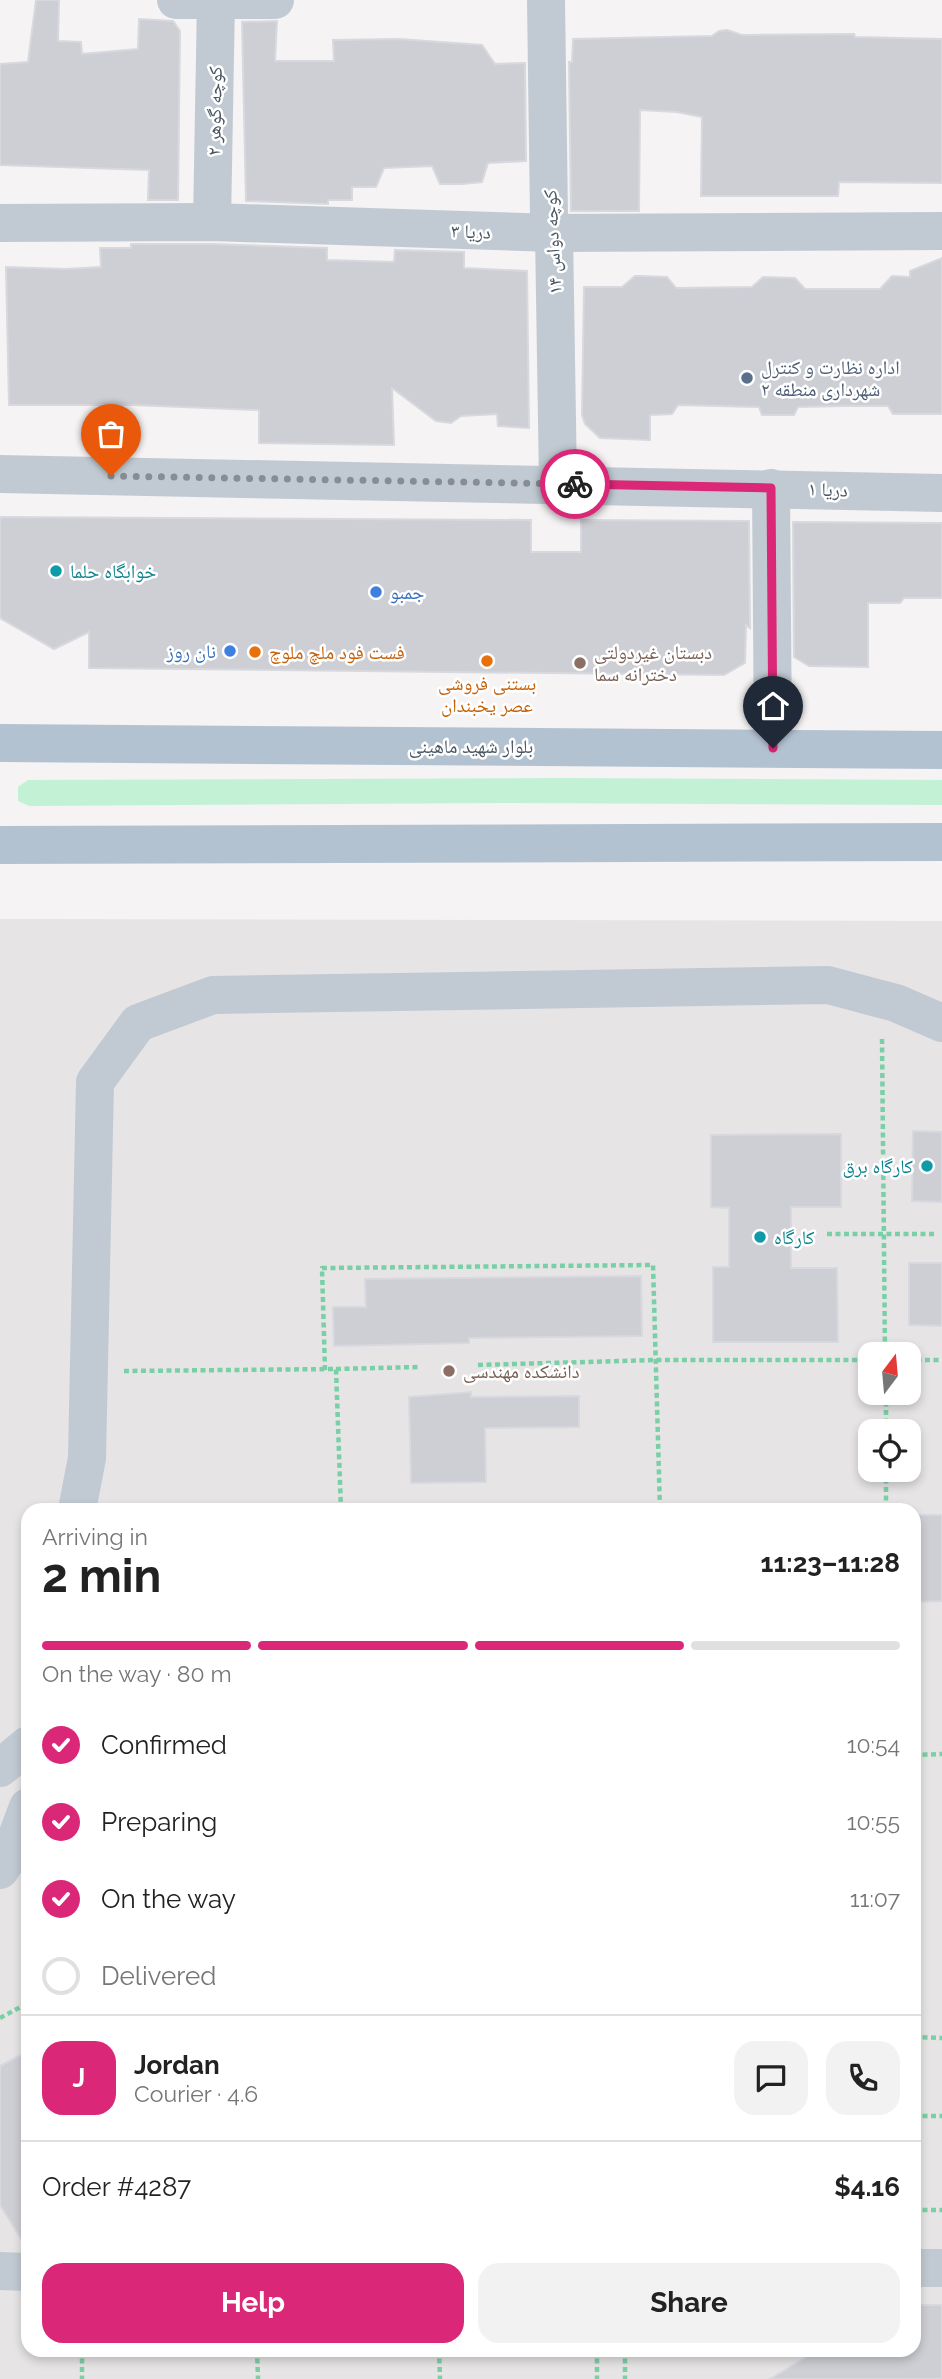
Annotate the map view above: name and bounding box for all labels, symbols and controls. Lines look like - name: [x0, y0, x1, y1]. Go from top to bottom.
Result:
- street label: کوچه گوهر ۲: [202, 66, 227, 156]
- street label: کوچه دواس ۱۴: [538, 189, 567, 295]
- street label: دریا ۳: [451, 219, 491, 244]
- place label: اداره‌ نظارت و کنترل شهرداری منطقه ۲: [761, 356, 900, 401]
- marker: اداره‌ نظارت و کنترل شهرداری منطقه ۲: [739, 370, 755, 386]
- pin: [81, 404, 141, 476]
- icon: bag: [92, 415, 130, 453]
- courier: [540, 449, 610, 519]
- icon: bike: [556, 465, 594, 503]
- street label: دریا ۱: [808, 477, 848, 502]
- place label: خوابگاه حلما: [70, 560, 156, 583]
- marker: خوابگاه حلما: [48, 563, 64, 579]
- place label: جمبو: [390, 581, 424, 604]
- marker: جمبو: [368, 584, 384, 600]
- place label: نان روز: [165, 640, 216, 663]
- place label: فست فود ملچ ملوچ: [269, 641, 405, 665]
- place label: دبستان غیردولتی دخترانه سما: [594, 641, 712, 686]
- marker: نان روز: [222, 643, 238, 659]
- marker: فست فود ملچ ملوچ: [247, 644, 263, 660]
- marker: بستنی فروشی عصر یخبندان: [479, 653, 495, 669]
- marker: دبستان غیردولتی دخترانه سما: [572, 655, 588, 671]
- place label: بستنی فروشی عصر یخبندان: [438, 672, 536, 717]
- pin: [743, 676, 803, 748]
- icon: home: [754, 687, 792, 725]
- street label: بلوار شهید ماهینی: [409, 735, 533, 758]
- place label: کارگاه برق: [842, 1155, 913, 1178]
- marker: کارگاه برق: [919, 1158, 935, 1174]
- place label: کارگاه: [774, 1226, 815, 1249]
- marker: کارگاه: [752, 1229, 768, 1245]
- north arrow: [858, 1342, 920, 1405]
- map controls: [858, 1342, 921, 1482]
- place label: دانشکده مهندسی: [463, 1360, 580, 1383]
- marker: دانشکده مهندسی: [441, 1363, 457, 1379]
- button: locate: [858, 1419, 921, 1482]
- text: Arriving in: [42, 1523, 148, 1550]
- text: 11:23–11:28: [761, 1548, 900, 1578]
- text: 2 min: [42, 1549, 161, 1603]
- text: On the way · 80 m: [42, 1660, 232, 1687]
- icon: check: [42, 1726, 80, 1764]
- text: Confirmed: [101, 1730, 227, 1760]
- text: 10:54: [847, 1731, 900, 1758]
- icon: check: [42, 1803, 80, 1841]
- text: Preparing: [101, 1807, 217, 1837]
- text: 10:55: [847, 1808, 900, 1835]
- icon: check: [42, 1880, 80, 1918]
- text: On the way: [101, 1884, 236, 1914]
- text: 11:07: [850, 1885, 900, 1912]
- text: Delivered: [101, 1961, 216, 1991]
- button: chat: [734, 2041, 808, 2115]
- button: phone: [826, 2041, 900, 2115]
- text: Jordan: [134, 2050, 220, 2080]
- text: J: [73, 2063, 85, 2093]
- text: Courier · 4.6: [134, 2080, 258, 2107]
- text: Order #4287: [42, 2172, 191, 2202]
- text: $4.16: [834, 2172, 900, 2202]
- button: Help: [42, 2263, 464, 2343]
- button: Share: [478, 2263, 900, 2343]

